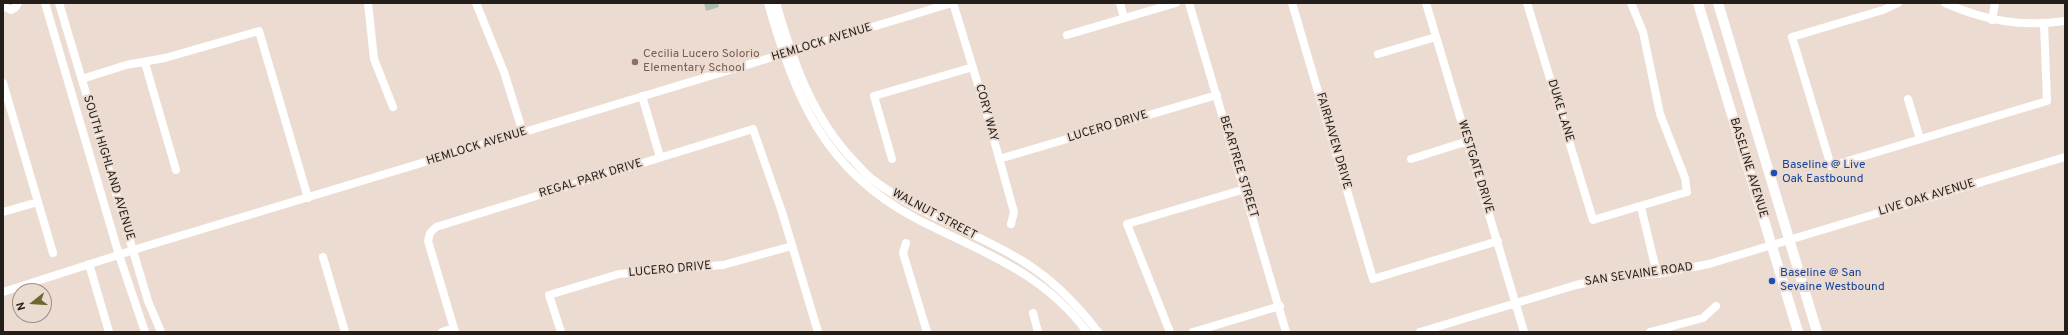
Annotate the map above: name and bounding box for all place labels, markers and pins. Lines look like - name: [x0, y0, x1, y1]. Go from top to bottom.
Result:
- place label: Cecilia Lucero Solorio Elementary School: [643, 48, 760, 76]
- marker: Cecilia Lucero Solorio Elementary School: [630, 57, 640, 67]
- place label: Baseline @ Live Oak Eastbound: [1782, 159, 1865, 187]
- marker: Baseline @ Live Oak Eastbound: [1769, 168, 1779, 178]
- place label: Baseline @ San Sevaine Westbound: [1780, 267, 1885, 295]
- marker: Baseline @ San Sevaine Westbound: [1767, 276, 1777, 286]

